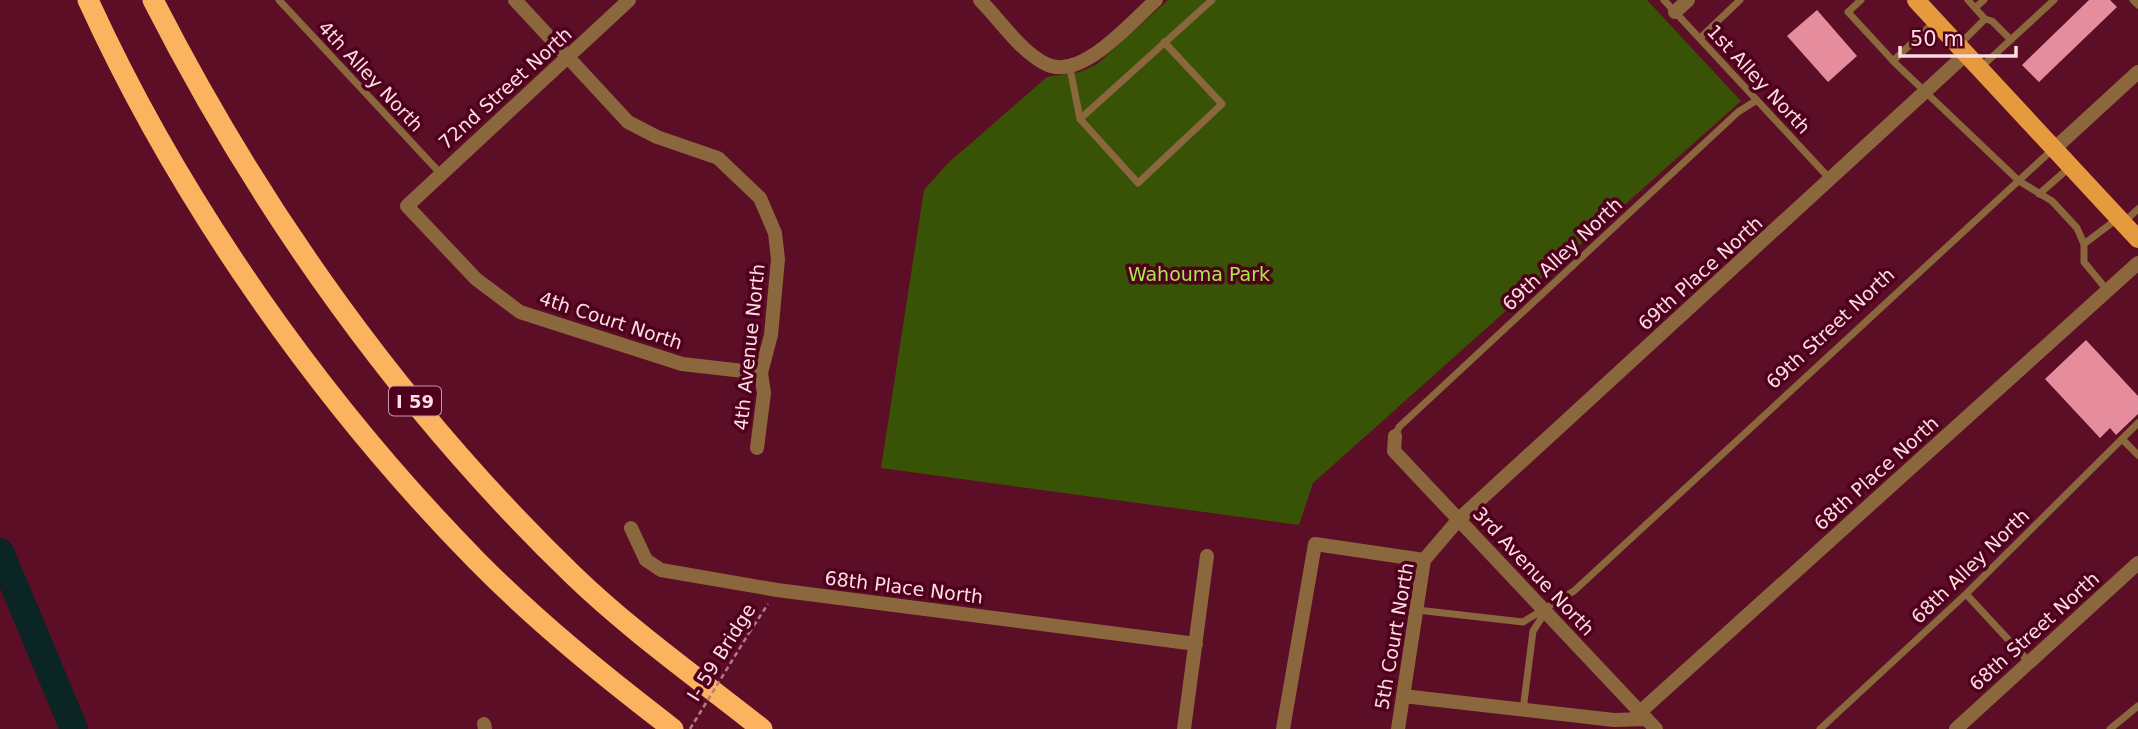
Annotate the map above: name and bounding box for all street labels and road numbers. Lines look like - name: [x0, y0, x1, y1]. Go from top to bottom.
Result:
- street label: 4th Alley North: [314, 16, 428, 136]
- street label: 1st Alley North: [1703, 20, 1815, 138]
- street label: 72nd Street North: [434, 23, 576, 153]
- street label: 69th Alley North: [1498, 193, 1626, 315]
- street label: 69th Place North: [1633, 211, 1767, 335]
- street label: 4th Avenue North: [729, 263, 769, 431]
- street label: 69th Street North: [1762, 263, 1898, 393]
- street label: 4th Court North: [537, 287, 685, 353]
- road number: I 59: [389, 386, 441, 416]
- street label: 68th Place North: [1809, 411, 1943, 535]
- street label: 3rd Avenue North: [1469, 502, 1599, 640]
- street label: 68th Alley North: [1906, 504, 2034, 628]
- street label: 5th Court North: [1370, 561, 1418, 711]
- street label: 68th Place North: [824, 566, 984, 608]
- street label: 68th Street North: [1965, 567, 2103, 695]
- street label: I- 59 Bridge: [682, 599, 760, 705]

